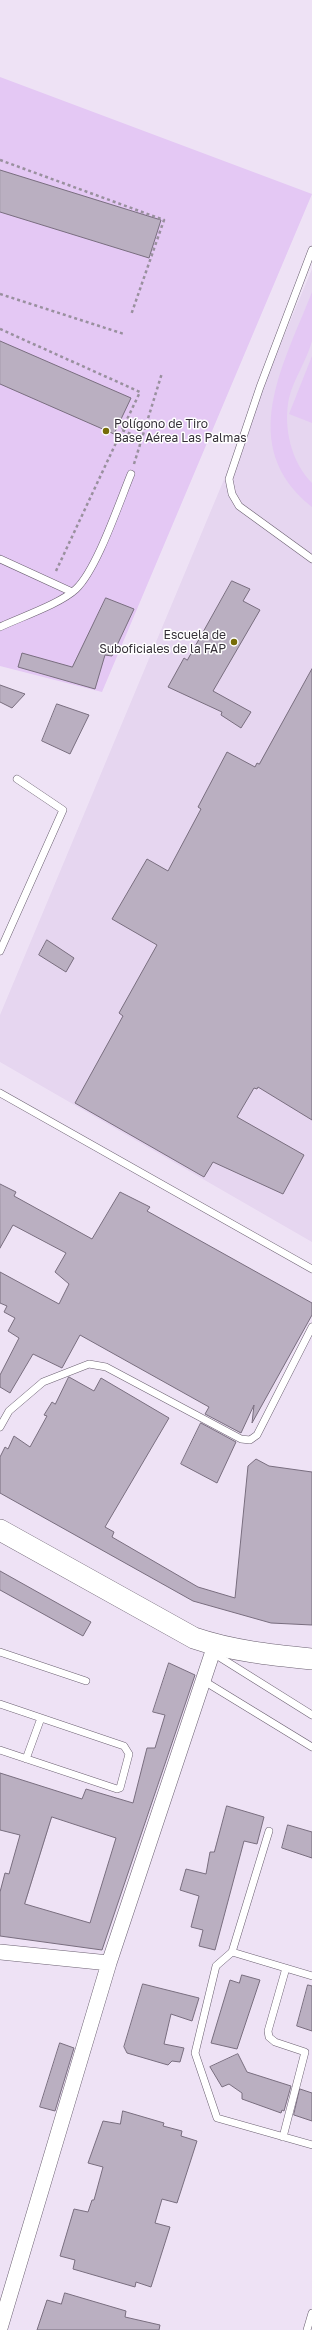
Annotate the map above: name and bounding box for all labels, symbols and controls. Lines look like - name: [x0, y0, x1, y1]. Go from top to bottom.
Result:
- place label: Polígono de Tiro Base Aérea Las Palmas: [114, 417, 247, 445]
- marker: Polígono de Tiro Base Aérea Las Palmas: [101, 426, 111, 436]
- place label: Escuela de Suboficiales de la FAP: [99, 628, 226, 656]
- marker: Escuela de Suboficiales de la FAP: [229, 637, 239, 647]

